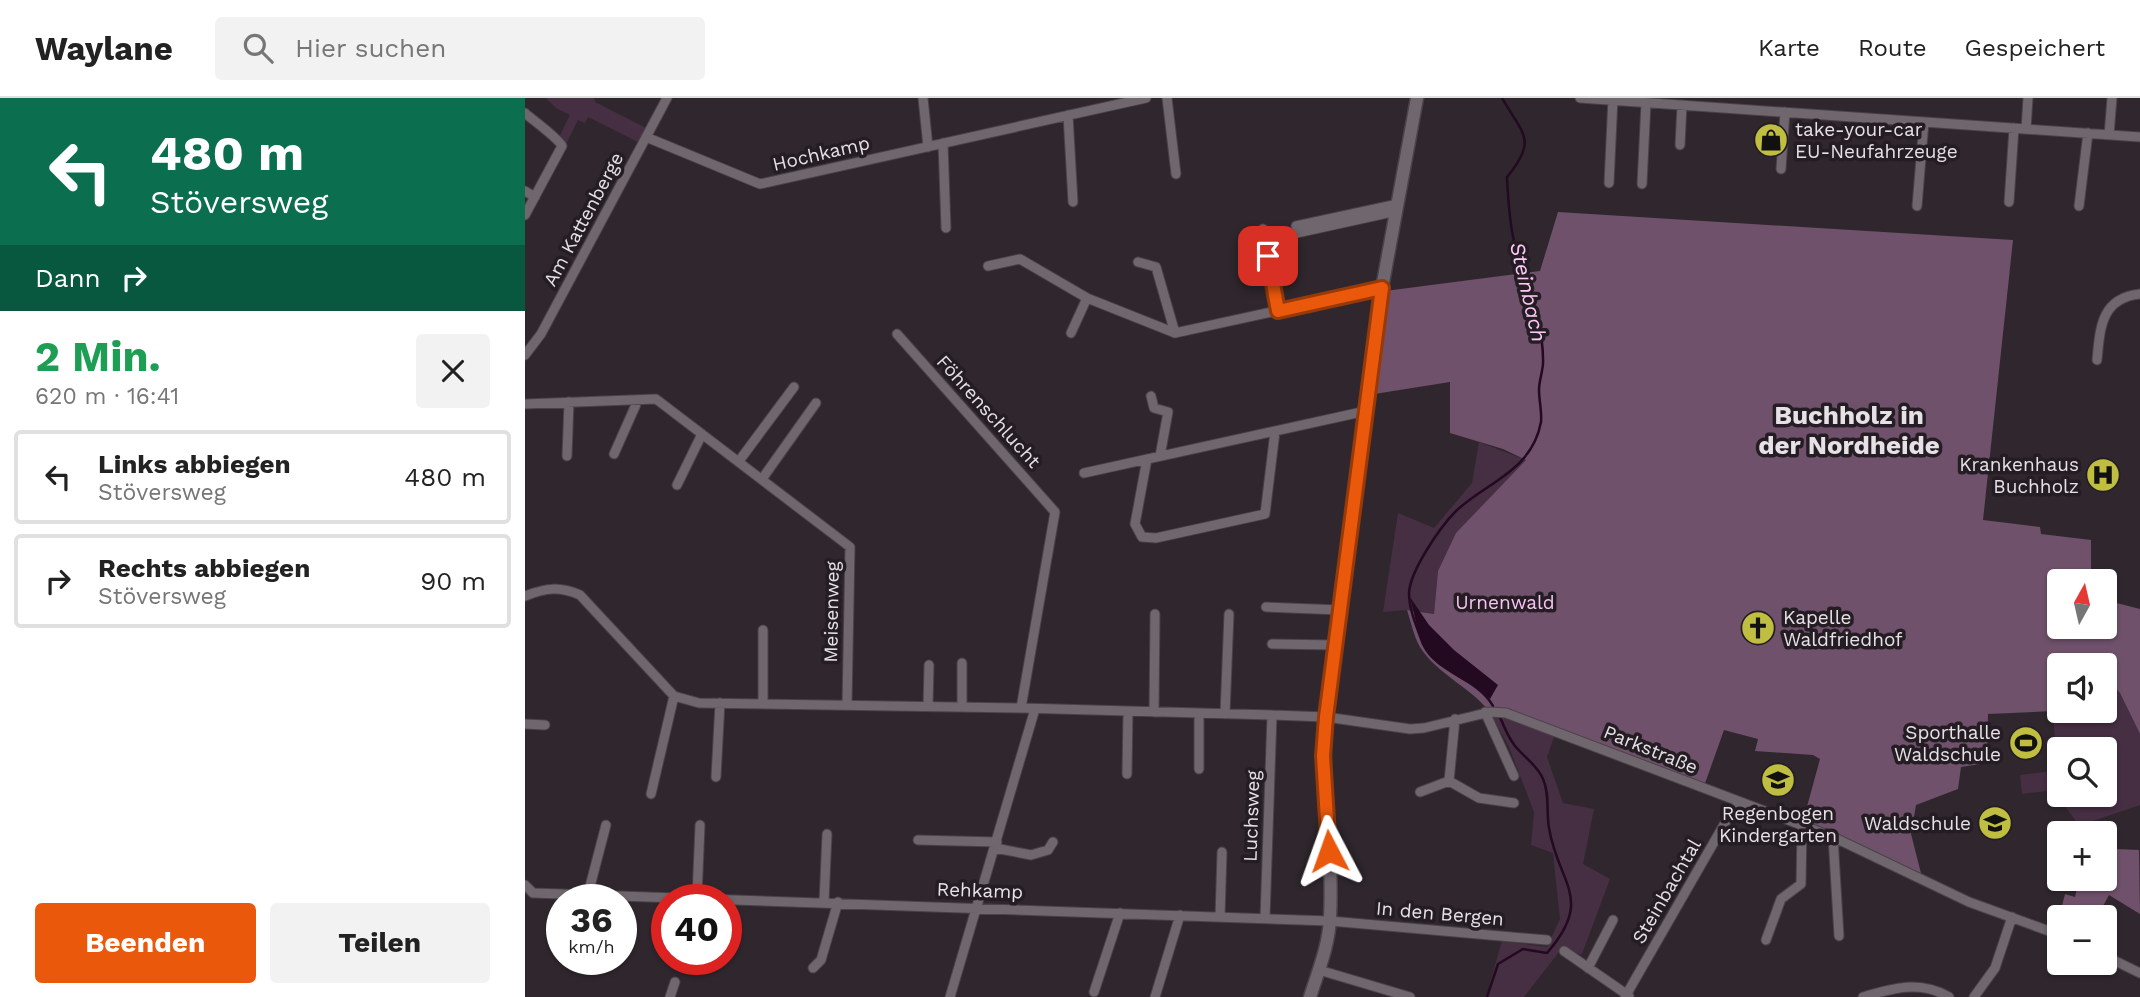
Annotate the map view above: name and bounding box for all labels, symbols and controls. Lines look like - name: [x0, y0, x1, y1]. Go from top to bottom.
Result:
- search box: [215, 17, 705, 80]
- text: Waylane: [35, 29, 173, 68]
- icon: search: [239, 29, 277, 67]
- text: Hier suchen: [295, 33, 446, 63]
- text: Karte: [1758, 34, 1820, 62]
- text: Route: [1858, 34, 1927, 62]
- text: Gespeichert: [1965, 34, 2105, 62]
- place label: take-your-car EU-Neufahrzeuge: [1795, 118, 1958, 163]
- shop icon: take-your-car EU-Neufahrzeuge: [1752, 121, 1790, 159]
- text: 480 m: [150, 124, 304, 182]
- icon: left: [35, 126, 126, 217]
- street label: Hochkamp: [770, 131, 872, 176]
- street label: Am Kattenberge: [538, 148, 628, 290]
- text: Stöversweg: [150, 183, 328, 221]
- pin: [1238, 226, 1298, 286]
- icon: arrive: [1249, 237, 1287, 275]
- water label: Steinbach: [1505, 240, 1552, 344]
- icon: right: [115, 259, 153, 297]
- text: Dann: [35, 263, 101, 293]
- text: 2 Min.: [35, 332, 161, 381]
- button: close: [416, 334, 490, 408]
- street label: Föhrenschlucht: [932, 350, 1045, 473]
- text: 620 m · 16:41: [35, 383, 179, 410]
- district label: Buchholz in der Nordheide: [1758, 400, 1940, 460]
- text: Links abbiegen: [98, 449, 291, 479]
- place label: Krankenhaus Buchholz: [1959, 453, 2079, 498]
- hospital icon: Krankenhaus Buchholz: [2084, 456, 2122, 494]
- icon: left: [39, 458, 77, 496]
- text: 480 m: [404, 462, 486, 492]
- text: Stöversweg: [98, 479, 226, 506]
- text: Rechts abbiegen: [98, 553, 310, 583]
- street label: Meisenweg: [819, 560, 844, 663]
- icon: right: [39, 562, 77, 600]
- text: 90 m: [420, 566, 486, 596]
- north arrow: [2047, 569, 2117, 639]
- map controls: [2047, 569, 2117, 975]
- text: Stöversweg: [98, 583, 226, 610]
- park label: Urnenwald: [1455, 591, 1555, 614]
- place label: Kapelle Waldfriedhof: [1783, 606, 1903, 651]
- church icon: Kapelle Waldfriedhof: [1739, 609, 1777, 647]
- button: sound: [2047, 653, 2117, 723]
- street label: Parkstraße: [1600, 720, 1701, 779]
- place label: Sporthalle Waldschule: [1894, 721, 2001, 766]
- sports icon: Sporthalle Waldschule: [2007, 724, 2045, 762]
- button: search: [2047, 737, 2117, 807]
- school or university icon: Regenbogen Kindergarten: [1759, 761, 1797, 799]
- street label: Luchsweg: [1238, 769, 1265, 862]
- place label: Regenbogen Kindergarten: [1719, 802, 1837, 847]
- school or university icon: Waldschule: [1976, 804, 2014, 842]
- place label: Waldschule: [1864, 812, 1971, 835]
- position arrow: [1292, 814, 1366, 888]
- button: +: [2047, 821, 2117, 891]
- street label: Steinbachtal: [1627, 835, 1706, 948]
- street label: Rehkamp: [936, 877, 1024, 904]
- speed limit sign: 40: [651, 884, 742, 975]
- street label: In den Bergen: [1375, 896, 1505, 931]
- text: 36: [570, 899, 613, 941]
- button: Beenden: [35, 903, 256, 983]
- button: Teilen: [270, 903, 490, 983]
- button: −: [2047, 905, 2117, 975]
- text: km/h: [568, 936, 615, 957]

